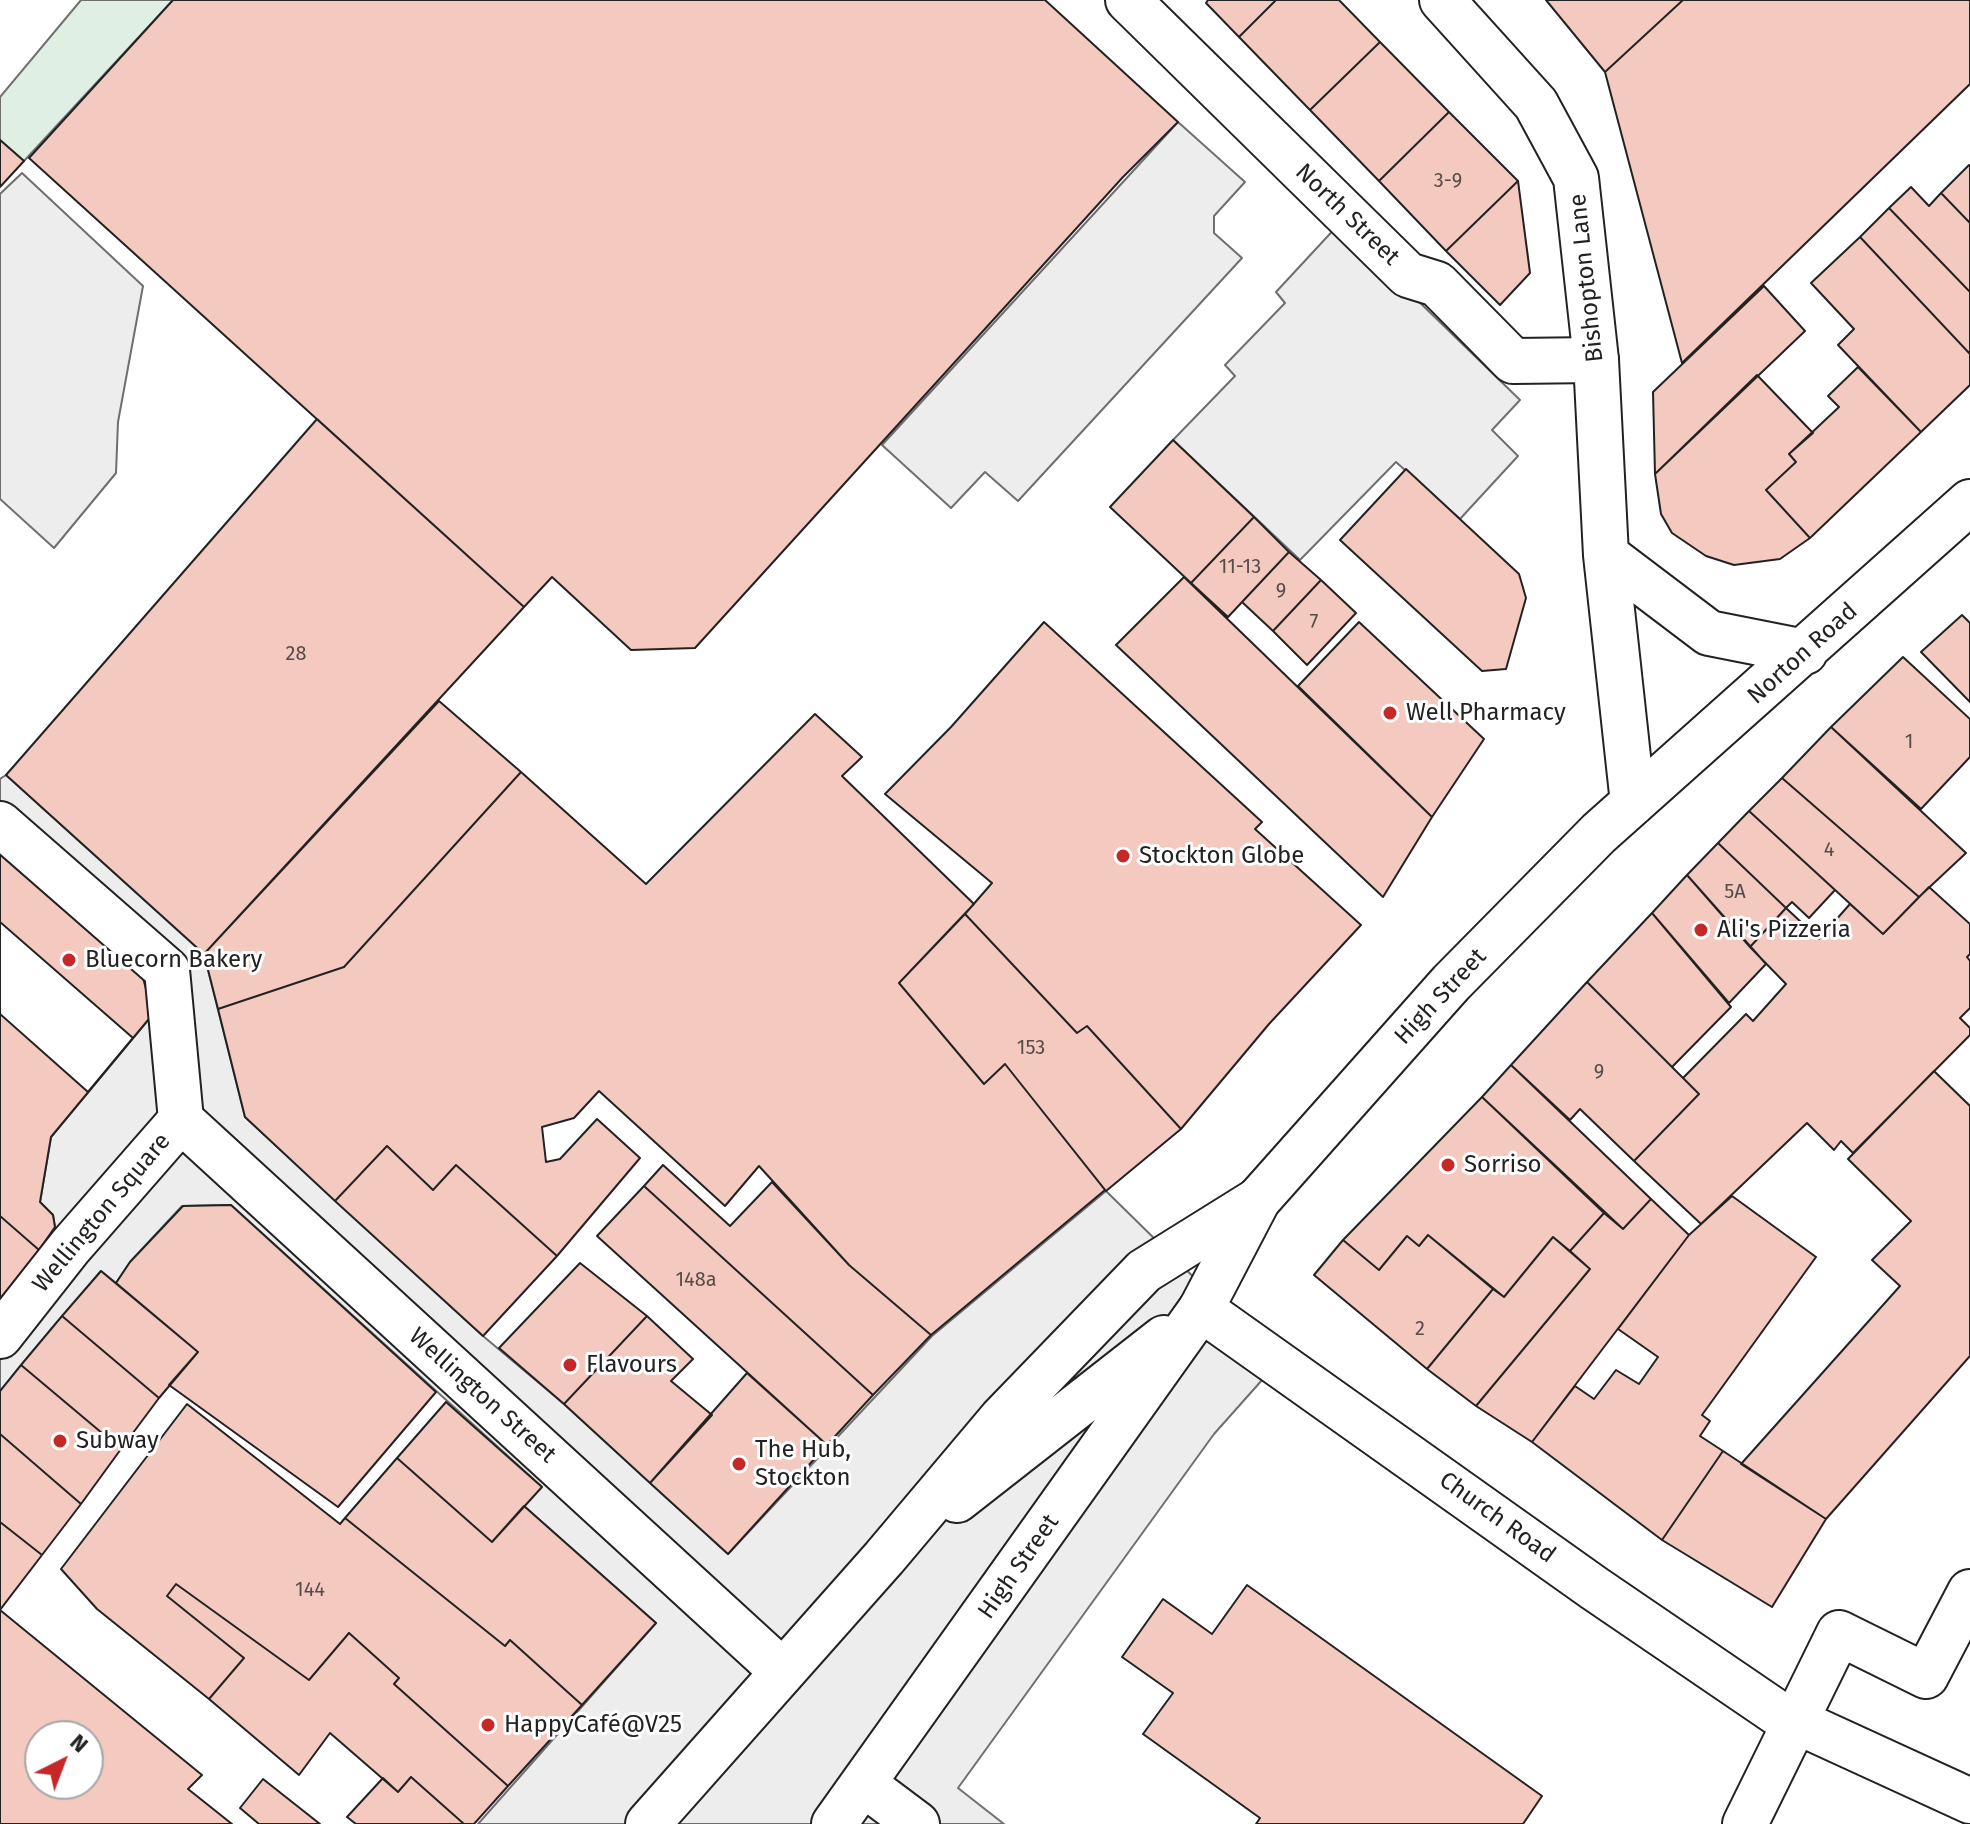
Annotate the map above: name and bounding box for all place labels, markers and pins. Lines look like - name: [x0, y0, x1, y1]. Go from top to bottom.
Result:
- place label: Well Pharmacy: [1406, 699, 1566, 727]
- marker: Well Pharmacy: [1381, 704, 1399, 722]
- place label: Stockton Globe: [1139, 842, 1304, 870]
- marker: Stockton Globe: [1114, 847, 1132, 865]
- place label: Ali's Pizzeria: [1717, 916, 1851, 944]
- marker: Ali's Pizzeria: [1692, 921, 1710, 939]
- place label: Bluecorn Bakery: [85, 946, 262, 974]
- marker: Bluecorn Bakery: [60, 951, 78, 969]
- place label: Sorriso: [1464, 1151, 1542, 1179]
- marker: Sorriso: [1439, 1156, 1457, 1174]
- place label: Flavours: [586, 1351, 677, 1379]
- marker: Flavours: [561, 1356, 579, 1374]
- place label: Subway: [76, 1427, 159, 1455]
- marker: Subway: [51, 1432, 69, 1450]
- place label: The Hub, Stockton: [755, 1436, 851, 1492]
- marker: The Hub, Stockton: [730, 1455, 748, 1473]
- place label: HappyCafé@V25: [504, 1711, 682, 1739]
- marker: HappyCafé@V25: [479, 1716, 497, 1734]

